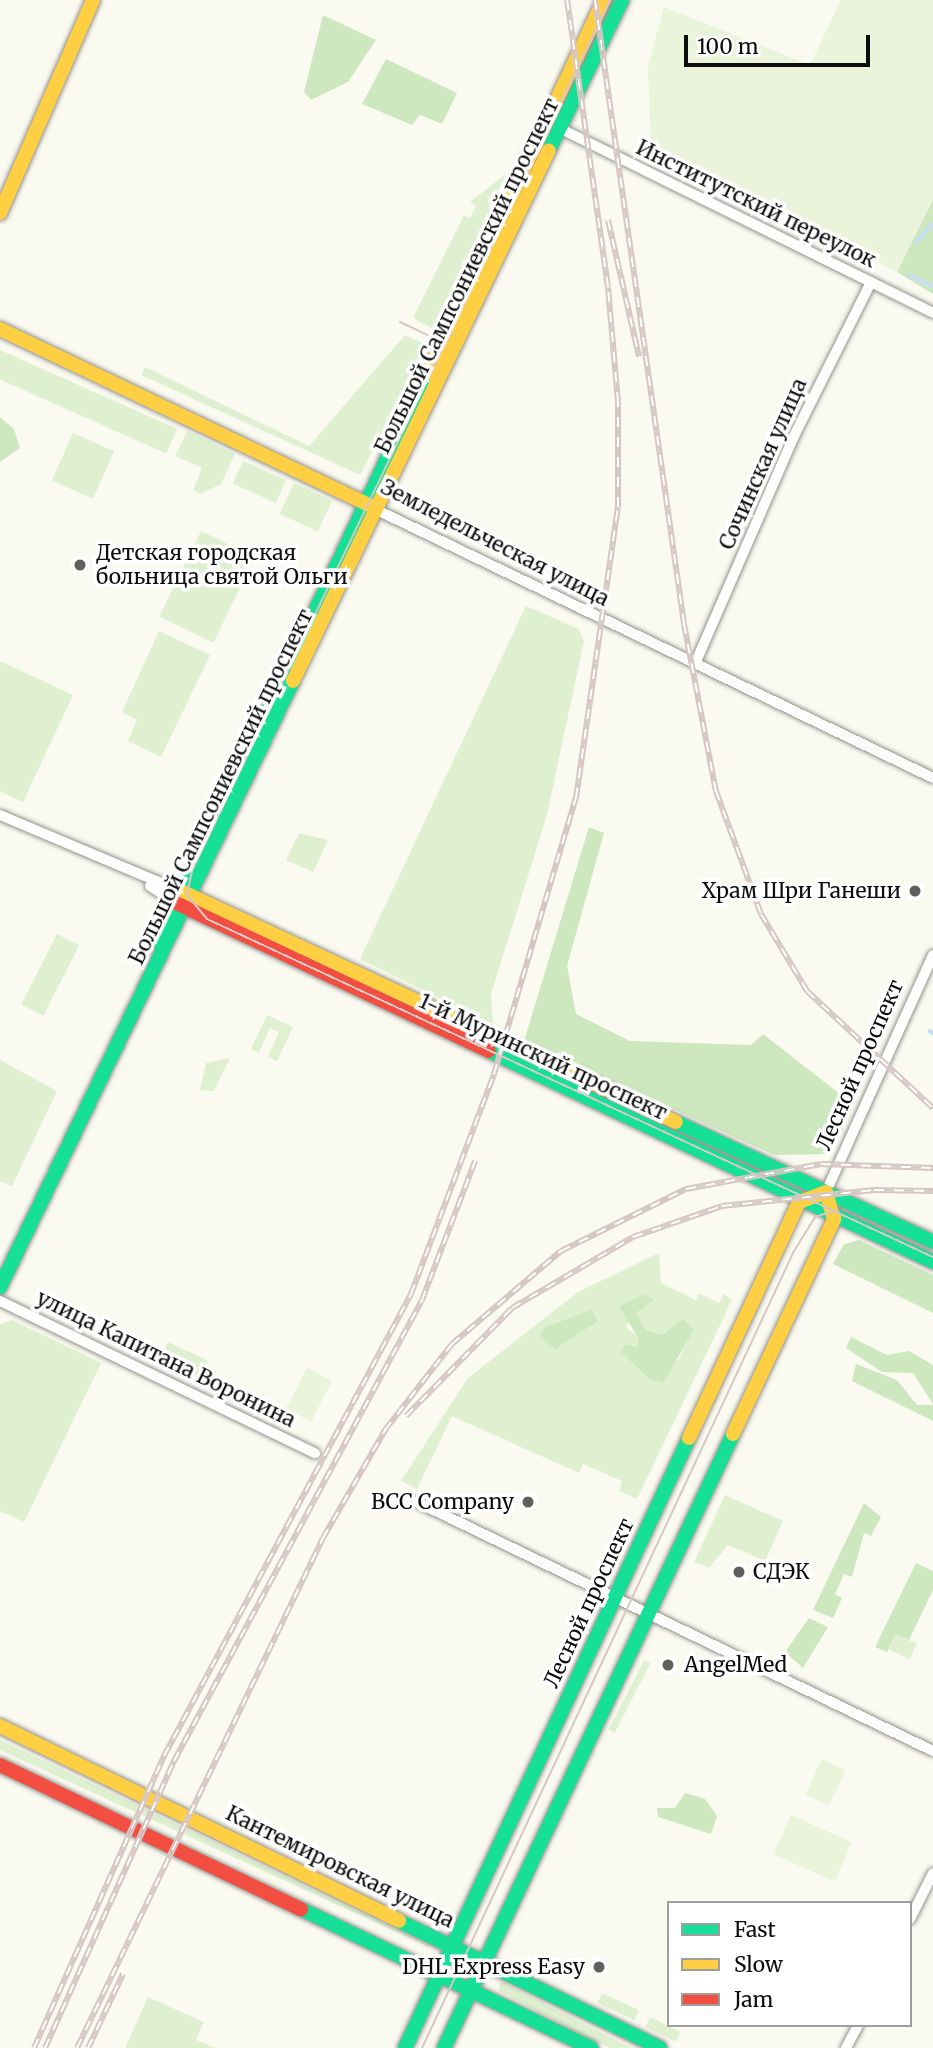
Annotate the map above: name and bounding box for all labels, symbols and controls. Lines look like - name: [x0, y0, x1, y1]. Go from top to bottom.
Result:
- scale bar: [688, 21, 874, 65]
- text: 100 m: [697, 33, 759, 60]
- street label: Большой Сампсониевский проспект: [370, 94, 564, 458]
- street label: Институтский переулок: [632, 135, 880, 273]
- street label: Сочинская улица: [714, 375, 812, 553]
- street label: Земледельческая улица: [377, 474, 613, 612]
- place label: Детская городская больница святой Ольги: [96, 540, 348, 590]
- marker: Детская городская больница святой Ольги: [70, 555, 90, 575]
- street label: Большой Сампсониевский проспект: [124, 605, 318, 969]
- place label: Храм Шри Ганеши: [702, 878, 901, 904]
- marker: Храм Шри Ганеши: [907, 883, 923, 899]
- street label: Лесной проспект: [811, 976, 909, 1154]
- street label: 1-й Муринский проспект: [415, 988, 671, 1126]
- street label: улица Капитана Воронина: [32, 1285, 300, 1433]
- place label: BCC Company: [371, 1489, 514, 1515]
- marker: BCC Company: [520, 1494, 536, 1510]
- street label: Лесной проспект: [539, 1514, 639, 1692]
- place label: СДЭК: [753, 1559, 810, 1585]
- marker: СДЭК: [731, 1564, 747, 1580]
- place label: AngelMed: [684, 1652, 787, 1678]
- marker: AngelMed: [658, 1655, 678, 1675]
- street label: Кантемировская улица: [222, 1801, 458, 1933]
- legend: [667, 1901, 912, 2027]
- text: Fast: [734, 1916, 776, 1943]
- text: Slow: [734, 1951, 783, 1978]
- place label: DHL Express Easy: [402, 1954, 585, 1980]
- marker: DHL Express Easy: [591, 1959, 607, 1975]
- text: Jam: [734, 1986, 773, 2013]

